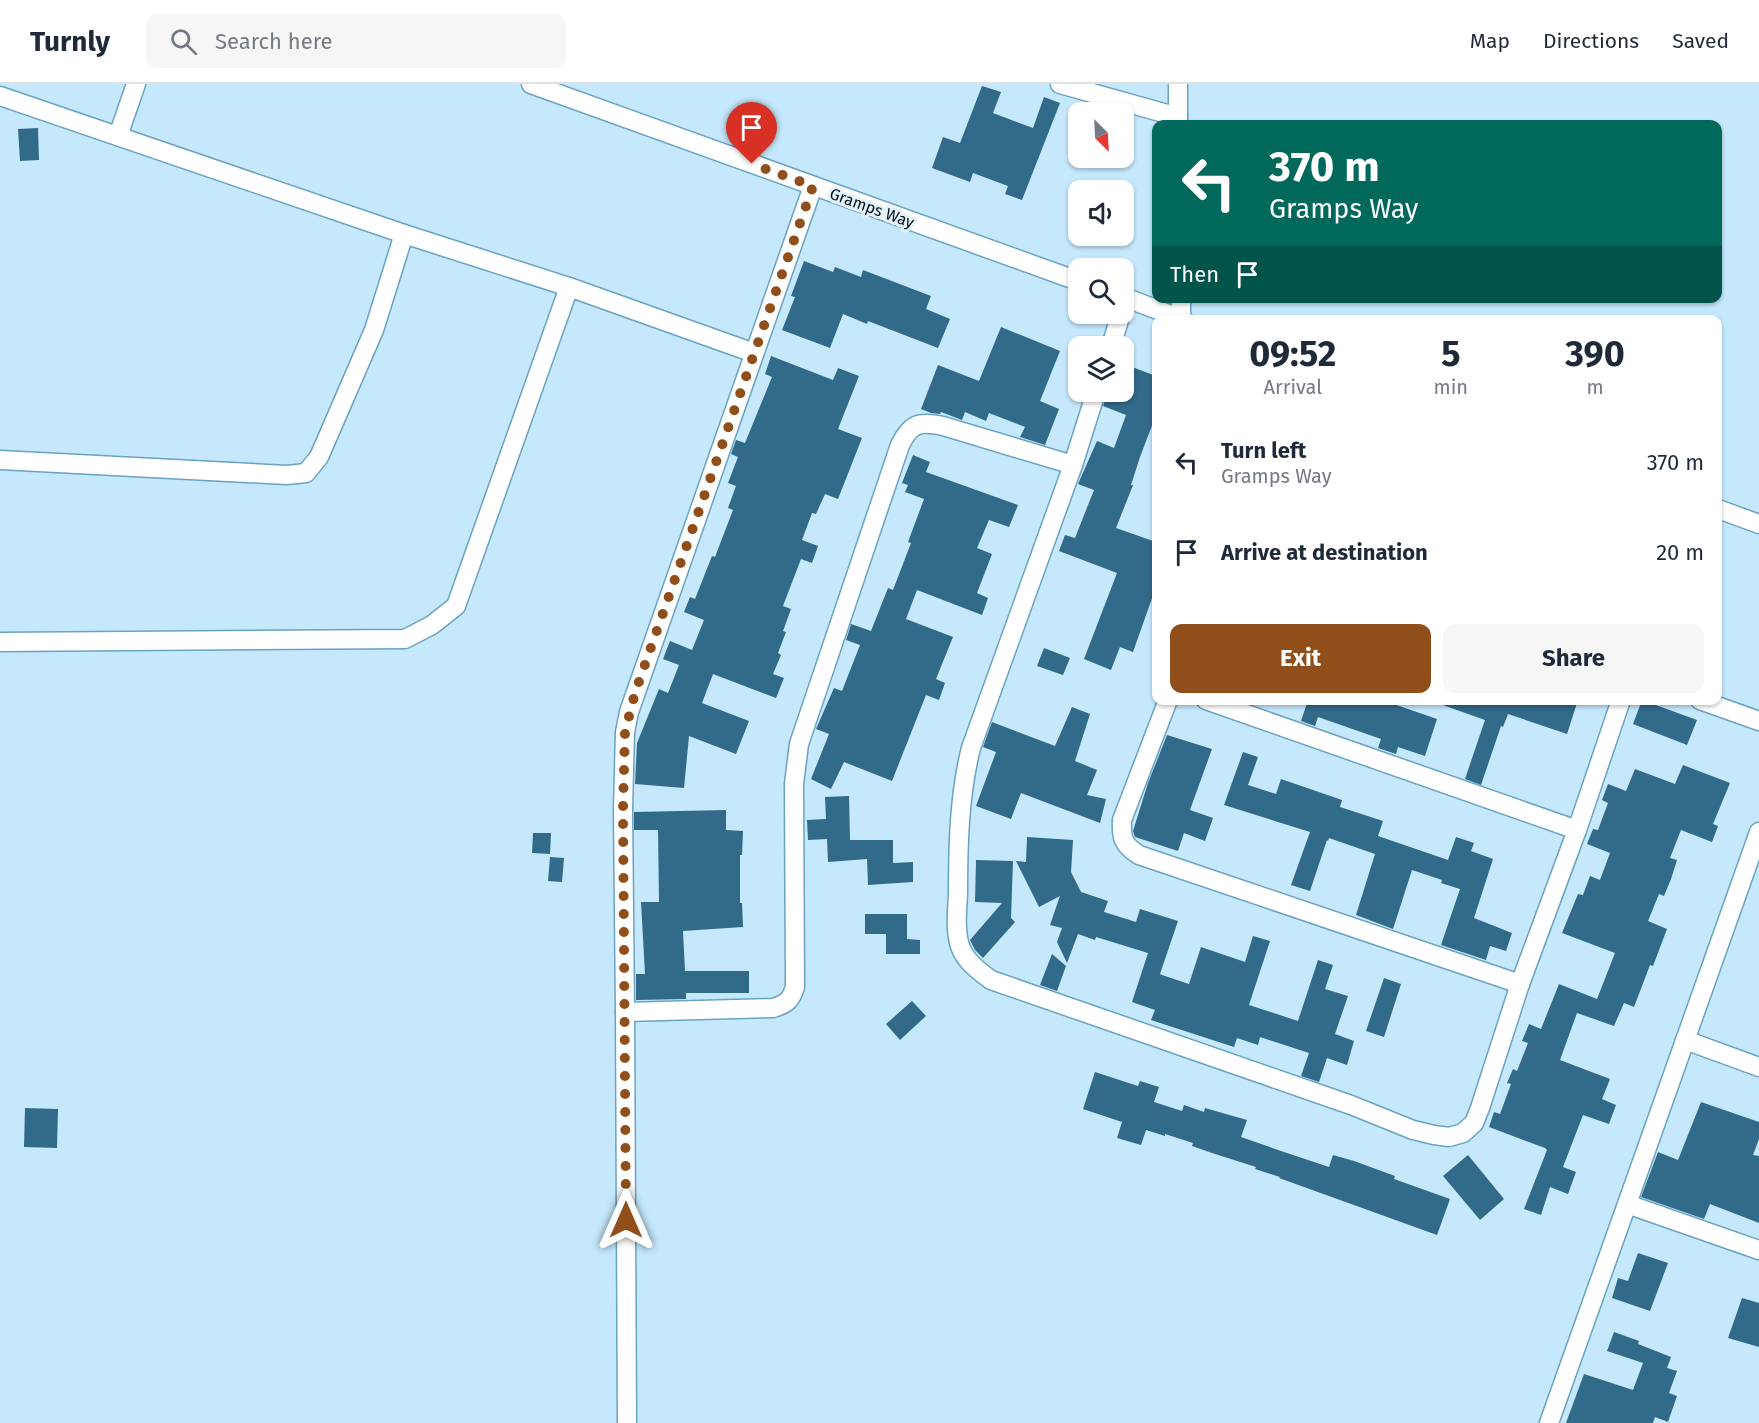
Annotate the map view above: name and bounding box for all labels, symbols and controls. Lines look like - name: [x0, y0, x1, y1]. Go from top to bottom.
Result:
- search box: [146, 14, 566, 68]
- text: Turnly: [30, 25, 110, 58]
- icon: search: [167, 25, 200, 58]
- text: Search here: [215, 28, 332, 55]
- text: Map: [1470, 28, 1510, 54]
- text: Directions: [1543, 28, 1639, 54]
- text: Saved: [1672, 28, 1729, 54]
- pin: [726, 102, 777, 164]
- north arrow: [1068, 102, 1134, 168]
- map controls: [1068, 102, 1134, 402]
- icon: arrive: [735, 111, 768, 144]
- text: 370 m: [1269, 142, 1380, 192]
- icon: left: [1170, 144, 1248, 222]
- button: sound: [1068, 180, 1134, 246]
- street label: Gramps Way: [827, 184, 917, 232]
- text: Gramps Way: [1269, 193, 1418, 225]
- button: search: [1068, 258, 1134, 324]
- icon: arrive: [1231, 258, 1264, 291]
- text: Then: [1170, 261, 1219, 288]
- text: 09:52: [1249, 332, 1336, 376]
- text: 5: [1441, 332, 1460, 376]
- text: 390: [1565, 332, 1625, 376]
- button: layers: [1068, 336, 1134, 402]
- text: Arrival: [1263, 375, 1322, 399]
- text: min: [1434, 375, 1468, 399]
- text: m: [1586, 375, 1604, 399]
- text: Turn left: [1221, 437, 1306, 464]
- icon: left: [1170, 446, 1203, 479]
- text: 370 m: [1647, 449, 1704, 476]
- text: Gramps Way: [1221, 464, 1332, 488]
- icon: arrive: [1170, 536, 1203, 569]
- text: Arrive at destination: [1221, 539, 1428, 566]
- text: 20 m: [1656, 539, 1704, 566]
- button: Exit: [1170, 624, 1431, 693]
- button: Share: [1443, 624, 1704, 693]
- position arrow: [594, 1188, 658, 1252]

